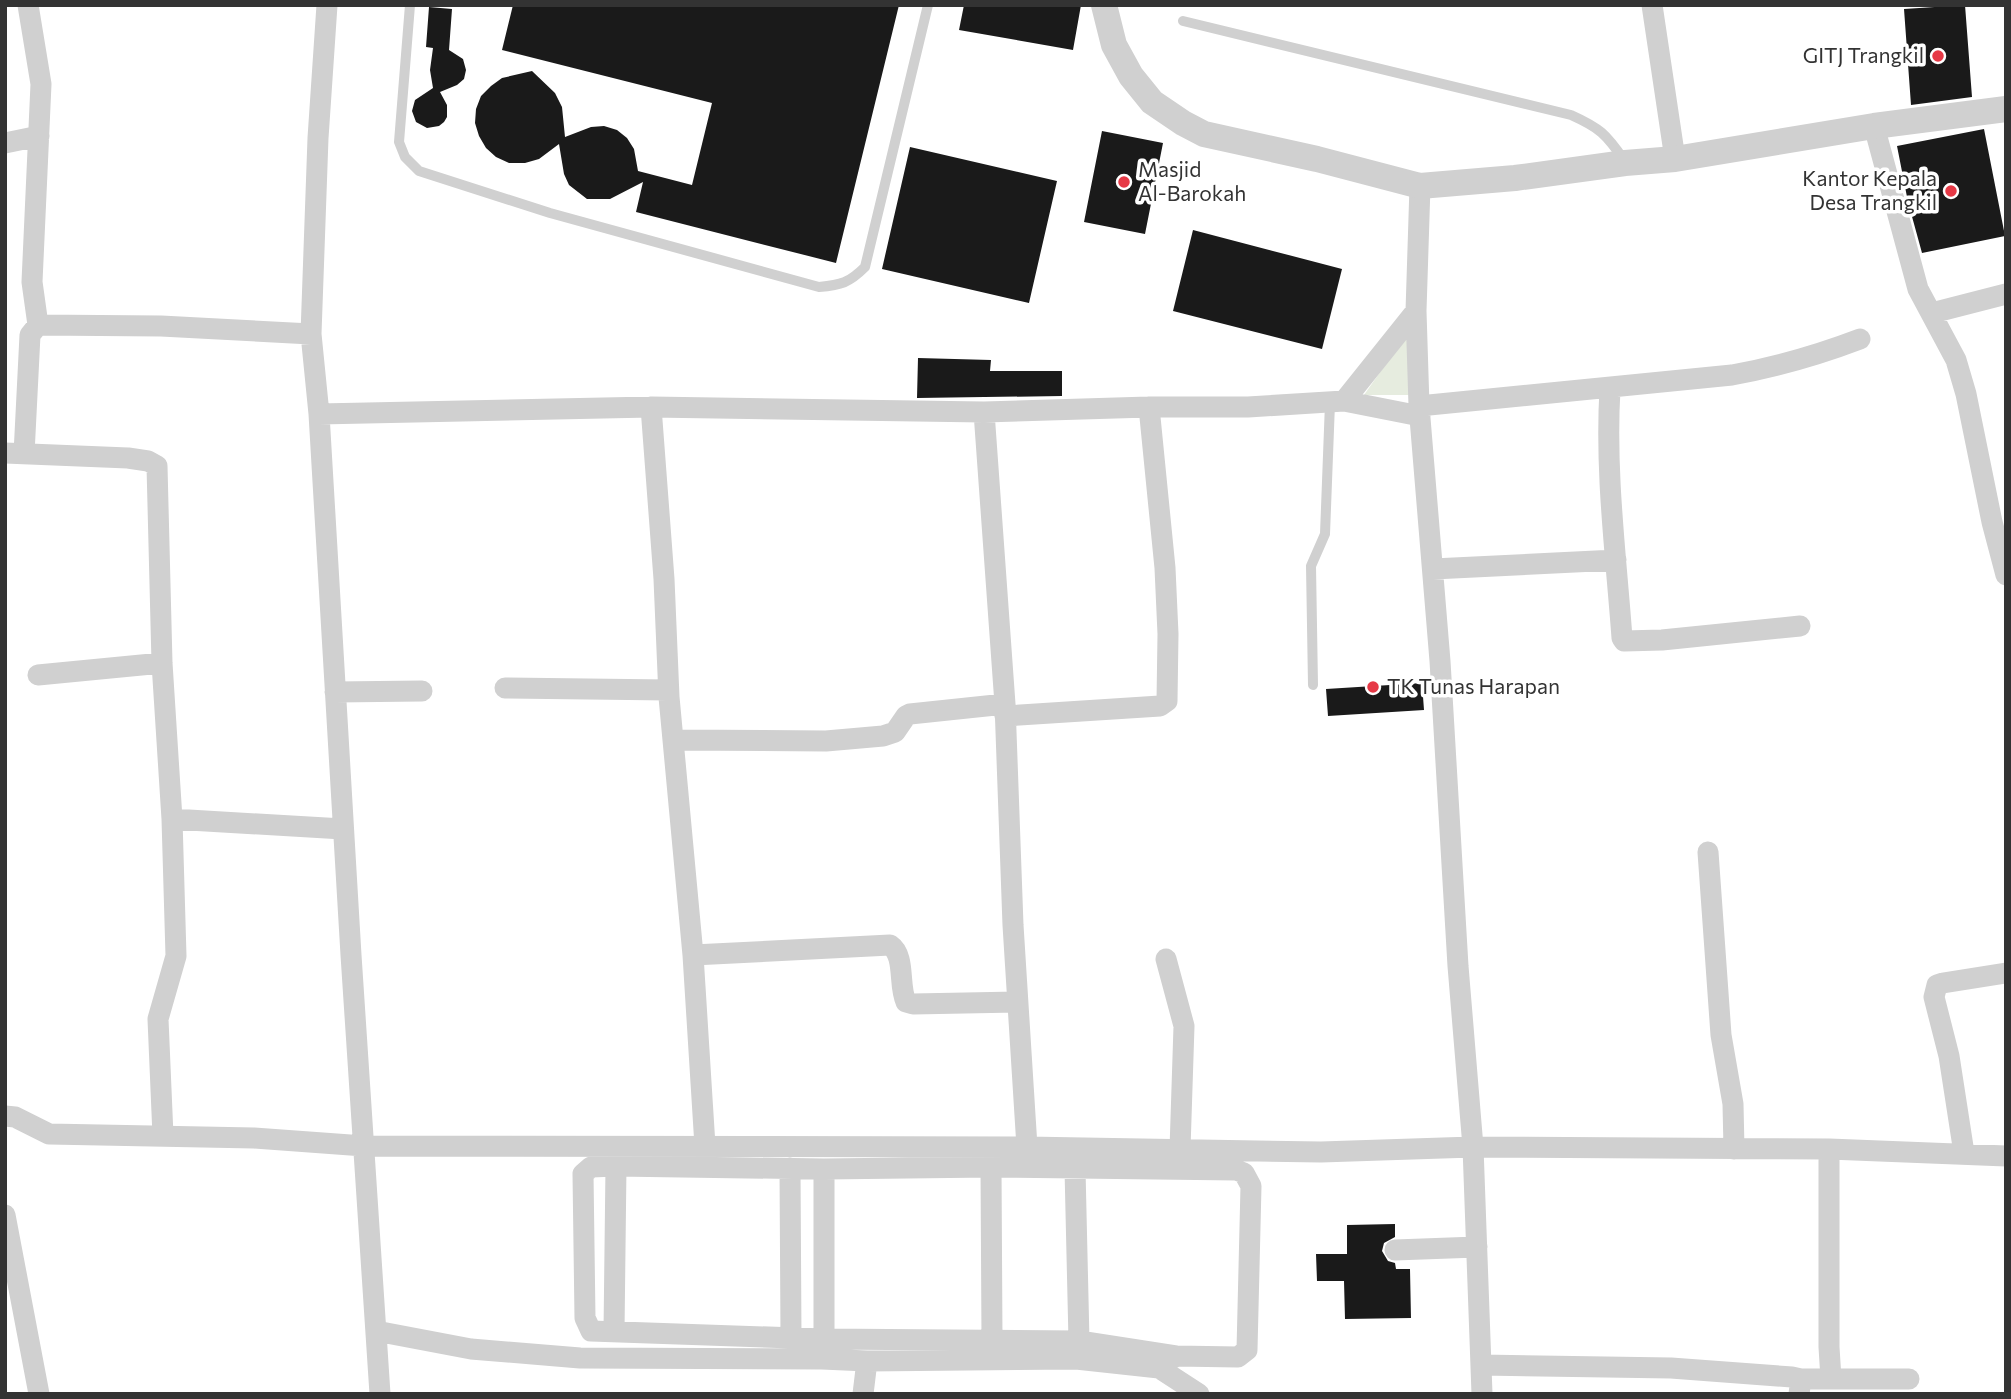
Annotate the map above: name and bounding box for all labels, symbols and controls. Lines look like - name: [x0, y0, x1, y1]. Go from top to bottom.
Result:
- place label: GITJ Trangkil: [1803, 42, 1924, 67]
- marker: GITJ Trangkil: [1930, 48, 1946, 64]
- place label: Masjid Al-Barokah: [1138, 156, 1246, 205]
- place label: Kantor Kepala Desa Trangkil: [1802, 165, 1937, 214]
- marker: Masjid Al-Barokah: [1116, 174, 1132, 190]
- marker: Kantor Kepala Desa Trangkil: [1943, 183, 1959, 199]
- place label: TK Tunas Harapan: [1387, 673, 1560, 698]
- marker: TK Tunas Harapan: [1365, 679, 1381, 695]

